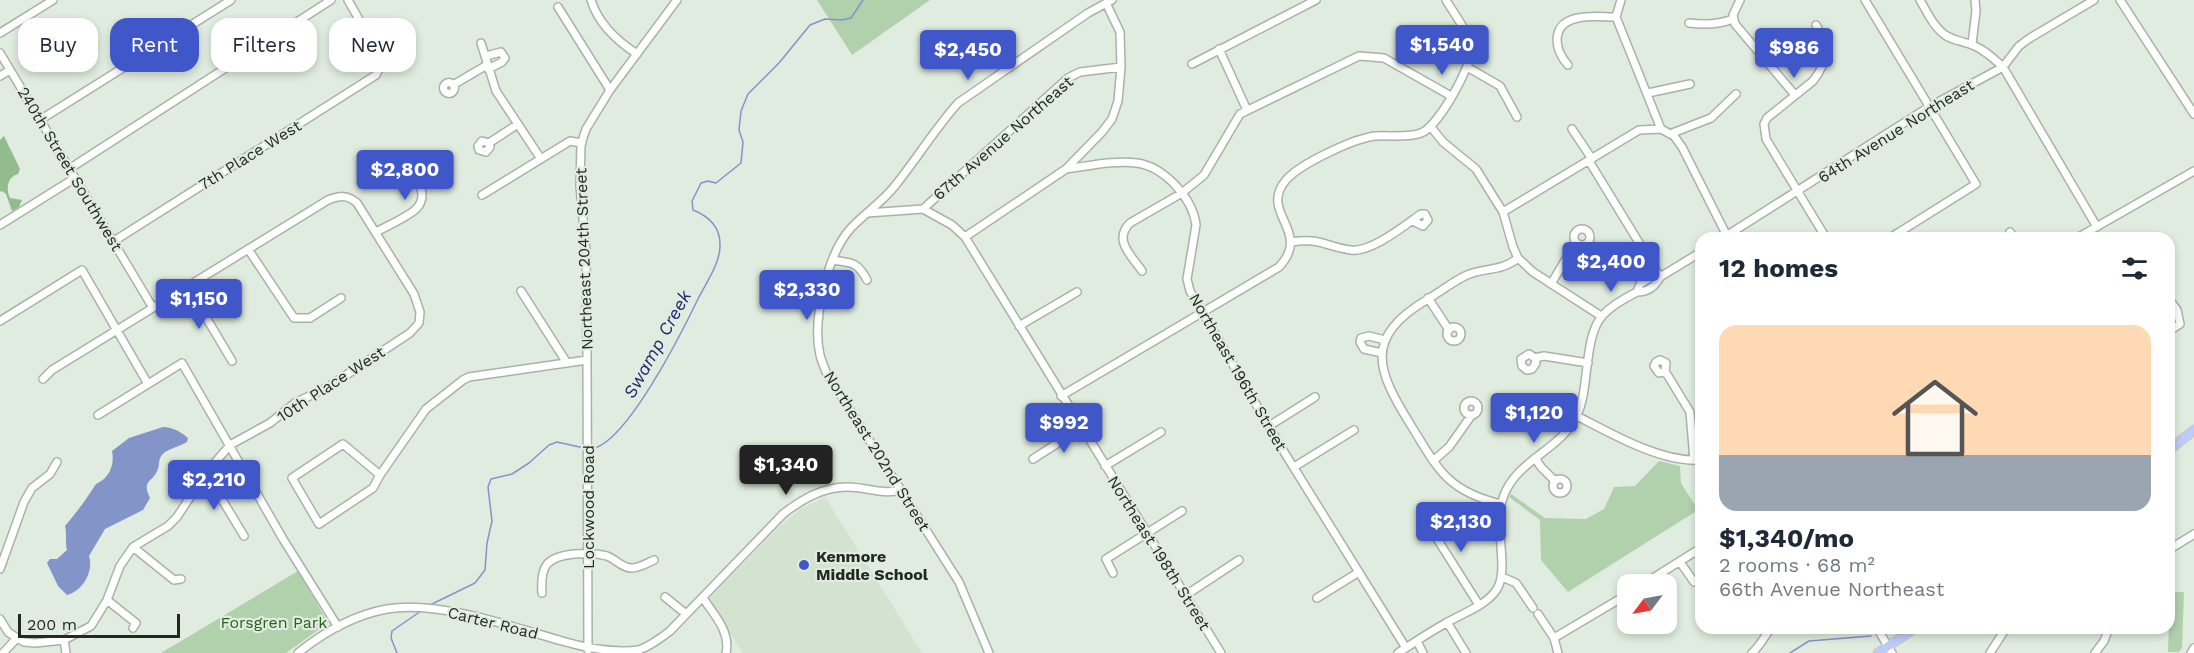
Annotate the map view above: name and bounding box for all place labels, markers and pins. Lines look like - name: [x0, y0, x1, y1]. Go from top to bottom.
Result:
- pin: $1,540: [1393, 25, 1491, 76]
- pin: $986: [1758, 28, 1830, 79]
- pin: $2,450: [919, 30, 1017, 81]
- pin: $2,800: [356, 150, 454, 201]
- pin: $2,400: [1562, 242, 1660, 293]
- pin: $2,330: [758, 270, 856, 321]
- pin: $1,150: [150, 279, 248, 330]
- pin: $1,120: [1485, 393, 1583, 444]
- pin: $992: [1028, 403, 1100, 454]
- pin: $1,340: [737, 445, 835, 496]
- pin: $2,210: [165, 460, 263, 511]
- pin: $2,130: [1412, 502, 1510, 553]
- place label: Kenmore Middle School: [816, 547, 929, 584]
- marker: Kenmore Middle School: [797, 558, 811, 572]

